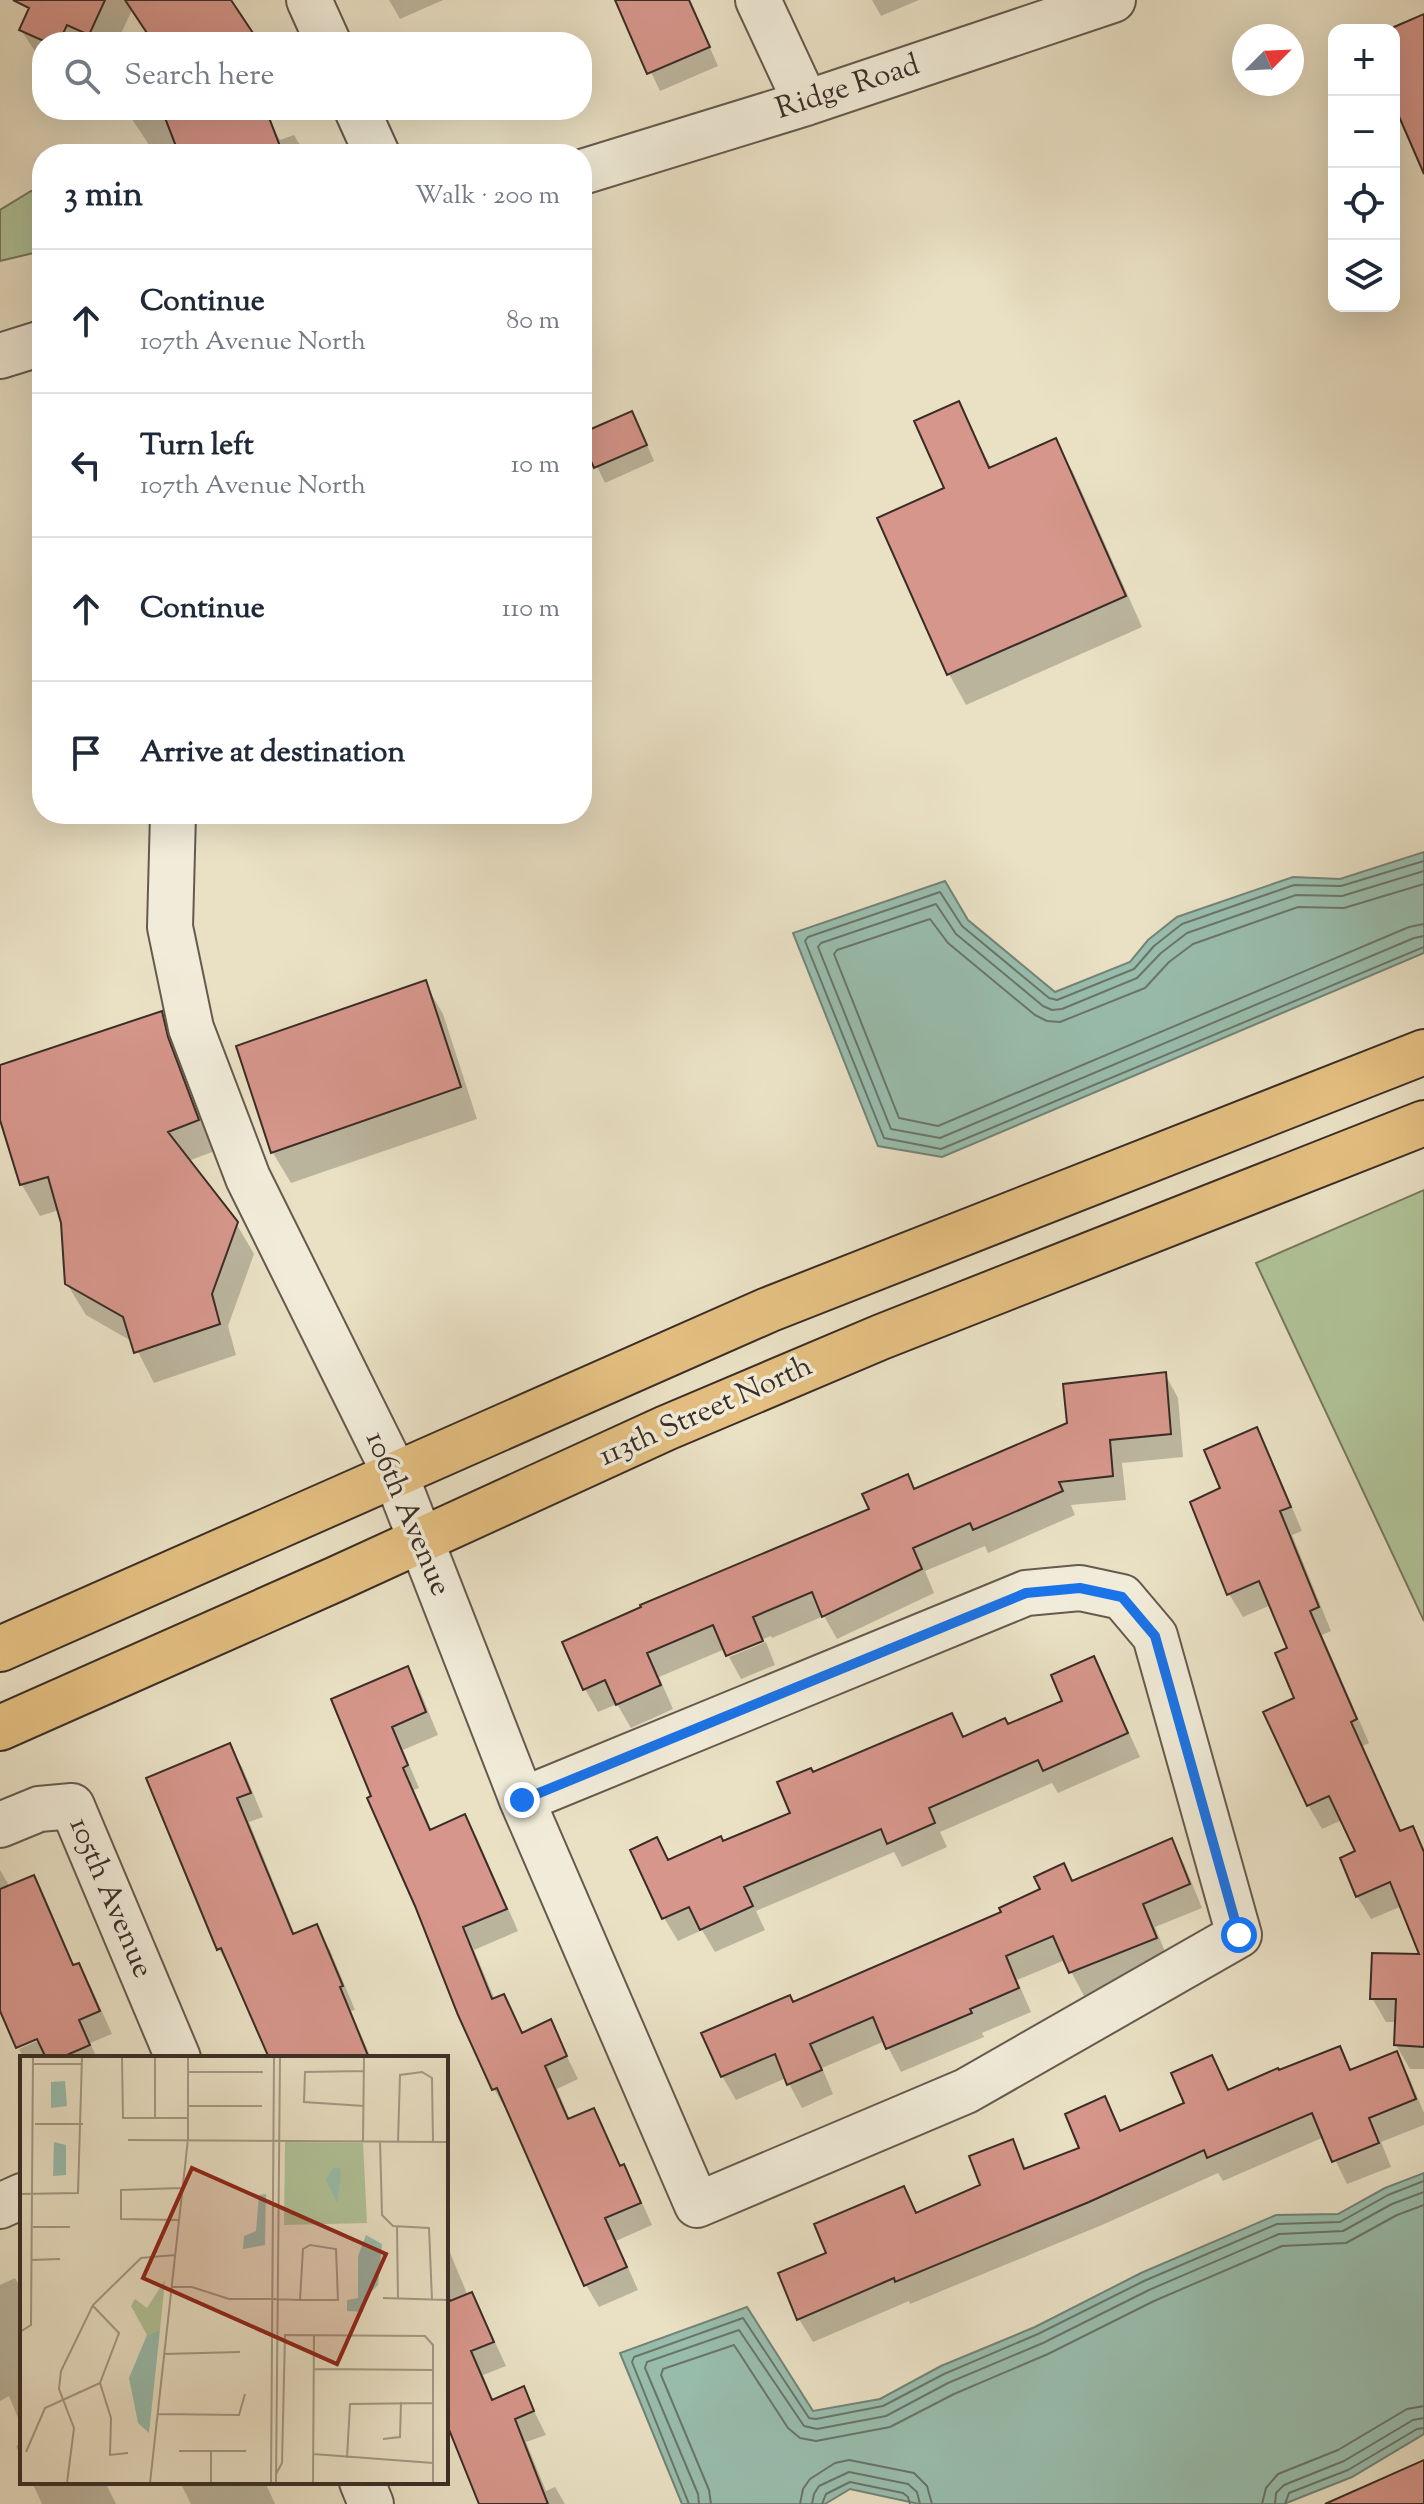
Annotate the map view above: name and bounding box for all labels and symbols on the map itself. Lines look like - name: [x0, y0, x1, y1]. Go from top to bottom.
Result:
- north arrow: [1232, 24, 1304, 96]
- street label: Ridge Road: [771, 45, 925, 131]
- street label: 113th Street North: [592, 1346, 820, 1478]
- street label: 106th Avenue: [353, 1425, 461, 1603]
- route end: [504, 1782, 540, 1818]
- street label: 105th Avenue: [57, 1811, 163, 1985]
- route start: [1221, 1917, 1257, 1953]
- inset map: [20, 2056, 448, 2484]

